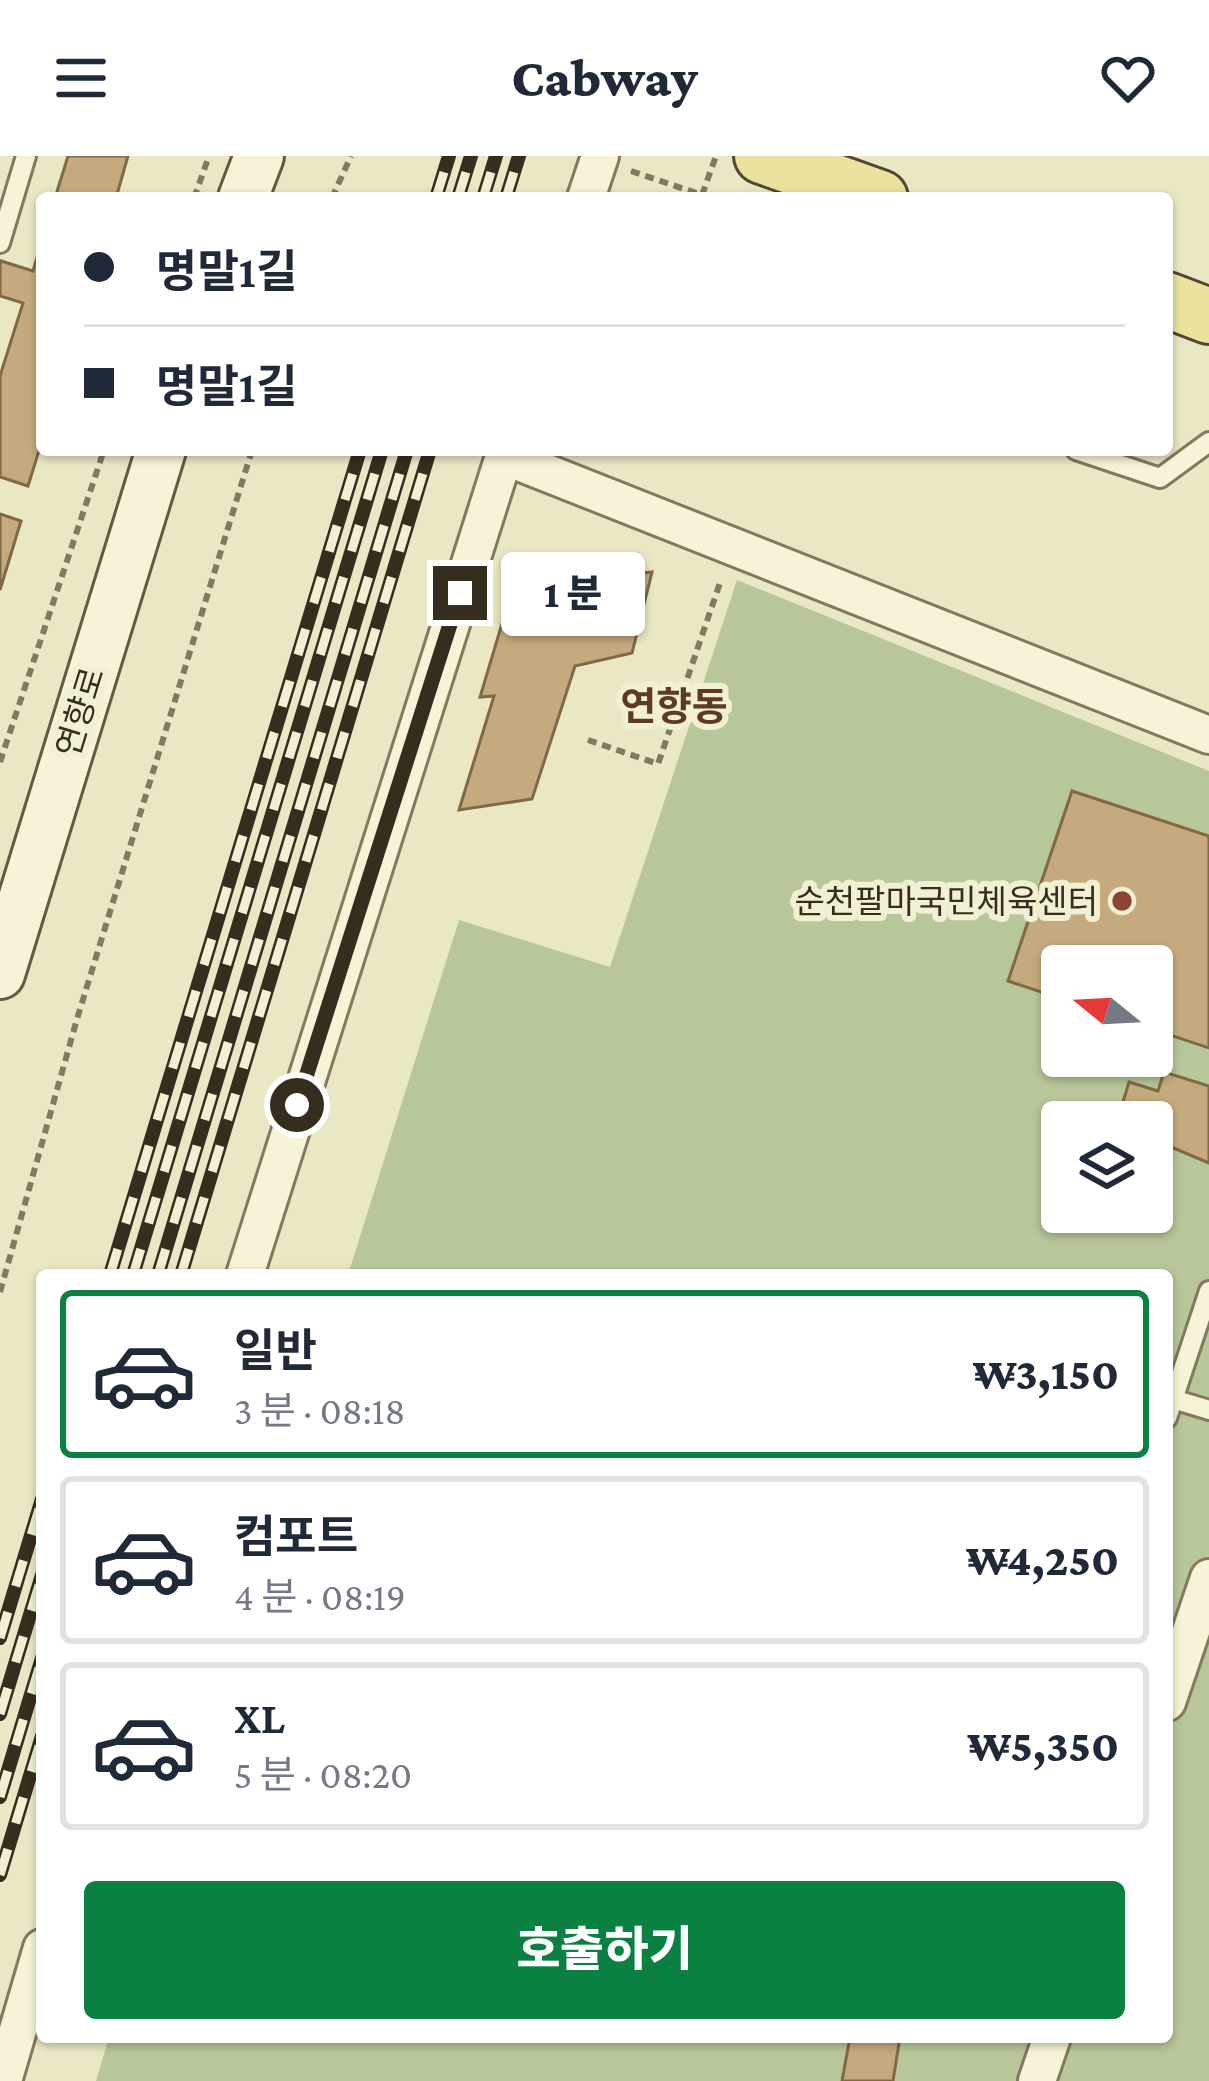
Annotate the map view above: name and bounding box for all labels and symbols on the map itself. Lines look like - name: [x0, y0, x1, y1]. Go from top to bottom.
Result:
- callout: 1 분: [502, 551, 646, 635]
- route end: [433, 566, 487, 620]
- street label: 연향로: [49, 663, 111, 761]
- district label: 연향동: [620, 685, 728, 728]
- place label: 순천팔마국민체육센터: [794, 883, 1098, 920]
- marker: 순천팔마국민체육센터: [1109, 888, 1135, 914]
- north arrow: [1041, 945, 1173, 1077]
- route start: [270, 1078, 324, 1132]

